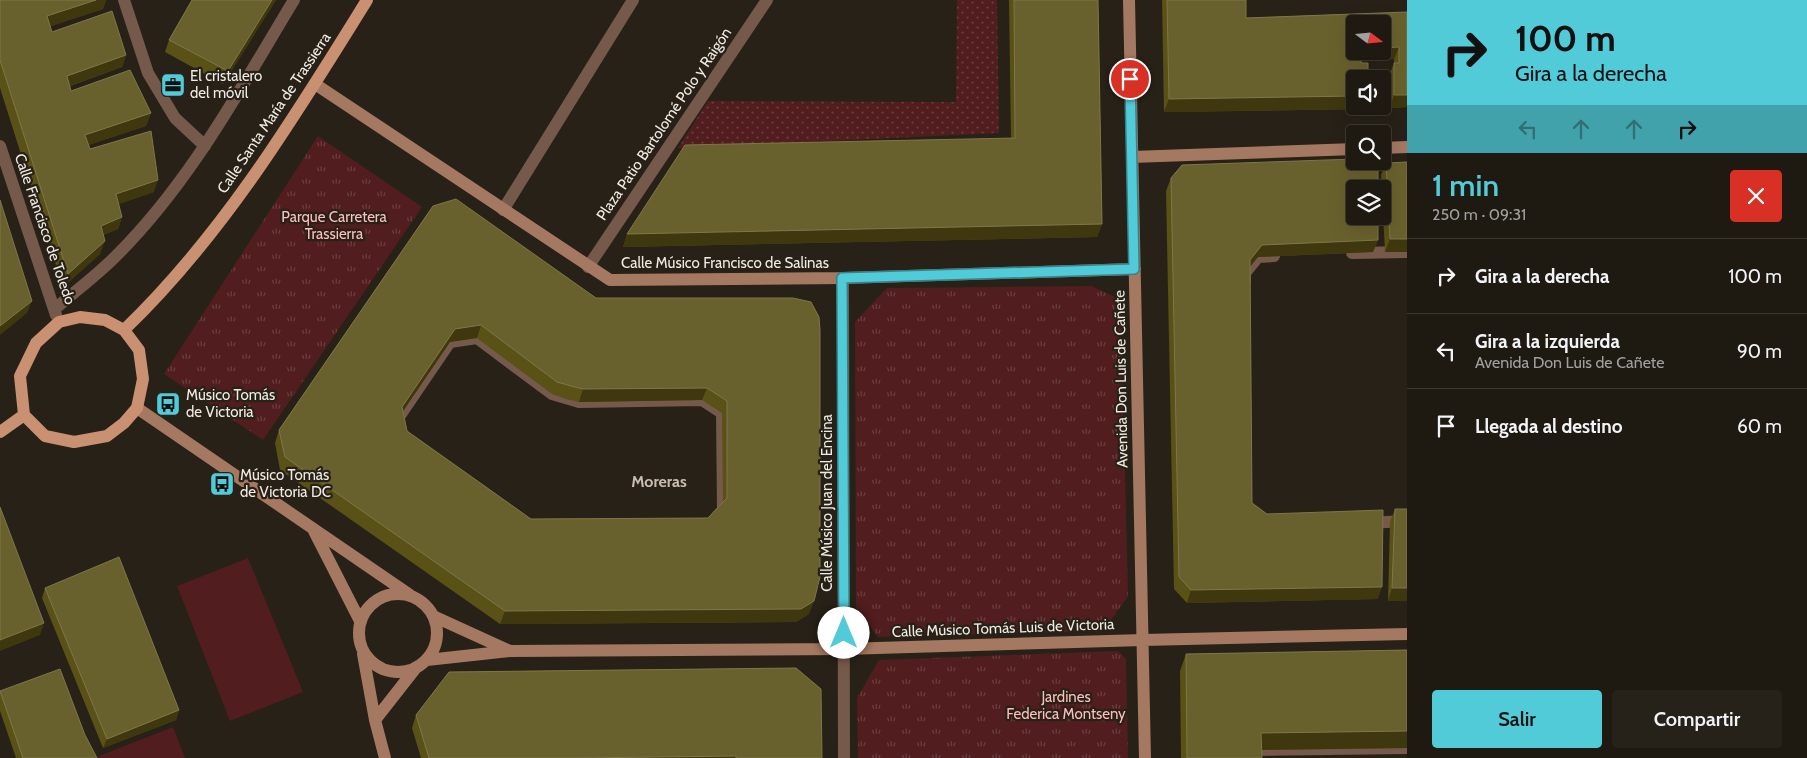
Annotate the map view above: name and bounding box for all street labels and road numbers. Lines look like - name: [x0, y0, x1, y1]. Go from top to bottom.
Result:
- street label: Plaza Patio Bartolomé Polo y Raigón: [593, 24, 735, 224]
- street label: Calle Santa María de Trassierra: [213, 29, 335, 197]
- street label: Calle Francisco de Toledo: [11, 151, 79, 307]
- street label: Calle Músico Francisco de Salinas: [621, 254, 829, 272]
- street label: Avenida Don Luis de Cañete: [1110, 290, 1132, 468]
- street label: Calle Músico Juan del Encina: [818, 413, 836, 592]
- street label: Calle Músico Tomás Luis de Victoria: [891, 615, 1115, 641]

